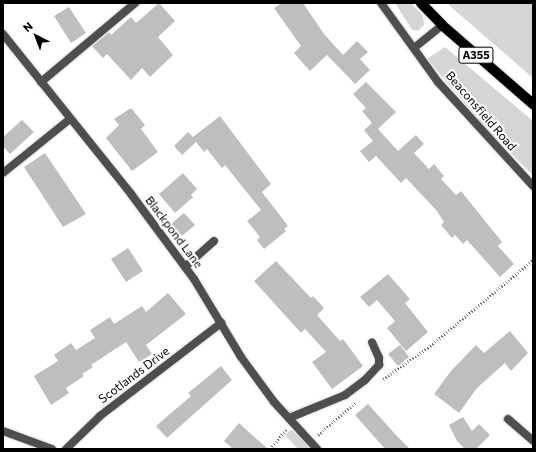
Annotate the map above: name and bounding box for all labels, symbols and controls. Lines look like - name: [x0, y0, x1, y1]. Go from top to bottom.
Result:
- north arrow: [16, 16, 56, 56]
- text: N: [20, 19, 35, 34]
- road number: A355: [458, 46, 494, 64]
- street label: Beaconsfield Road: [443, 68, 519, 154]
- street label: Blackpond Lane: [142, 193, 206, 271]
- street label: Scotlands Drive: [96, 344, 172, 406]

